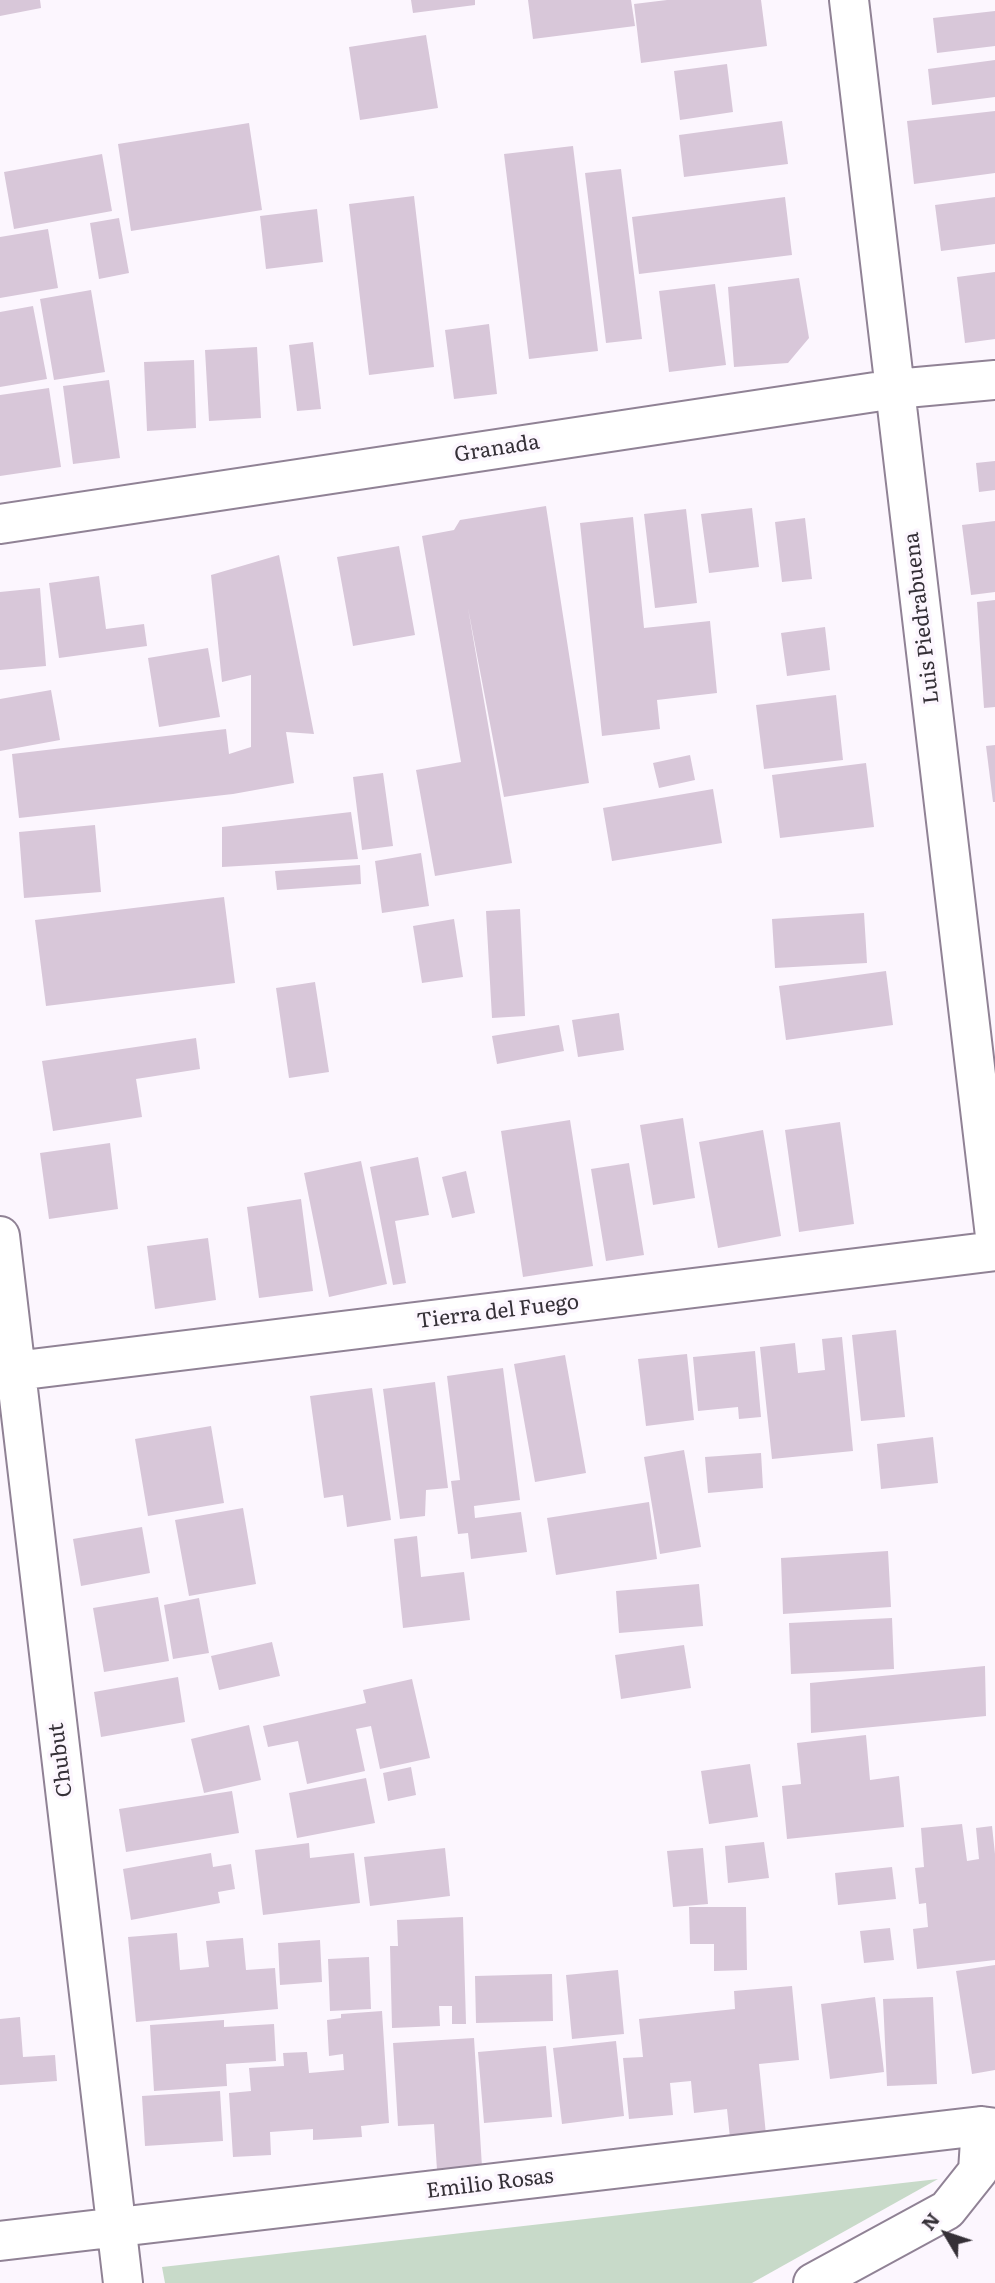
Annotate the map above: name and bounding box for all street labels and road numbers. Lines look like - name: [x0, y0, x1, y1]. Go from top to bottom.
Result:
- street label: Granada: [453, 430, 541, 468]
- street label: Luis Piedrabuena: [899, 531, 945, 705]
- street label: Tierra del Fuego: [416, 1290, 580, 1334]
- street label: Chubut: [44, 1721, 78, 1799]
- street label: Emilio Rosas: [425, 2164, 555, 2204]

